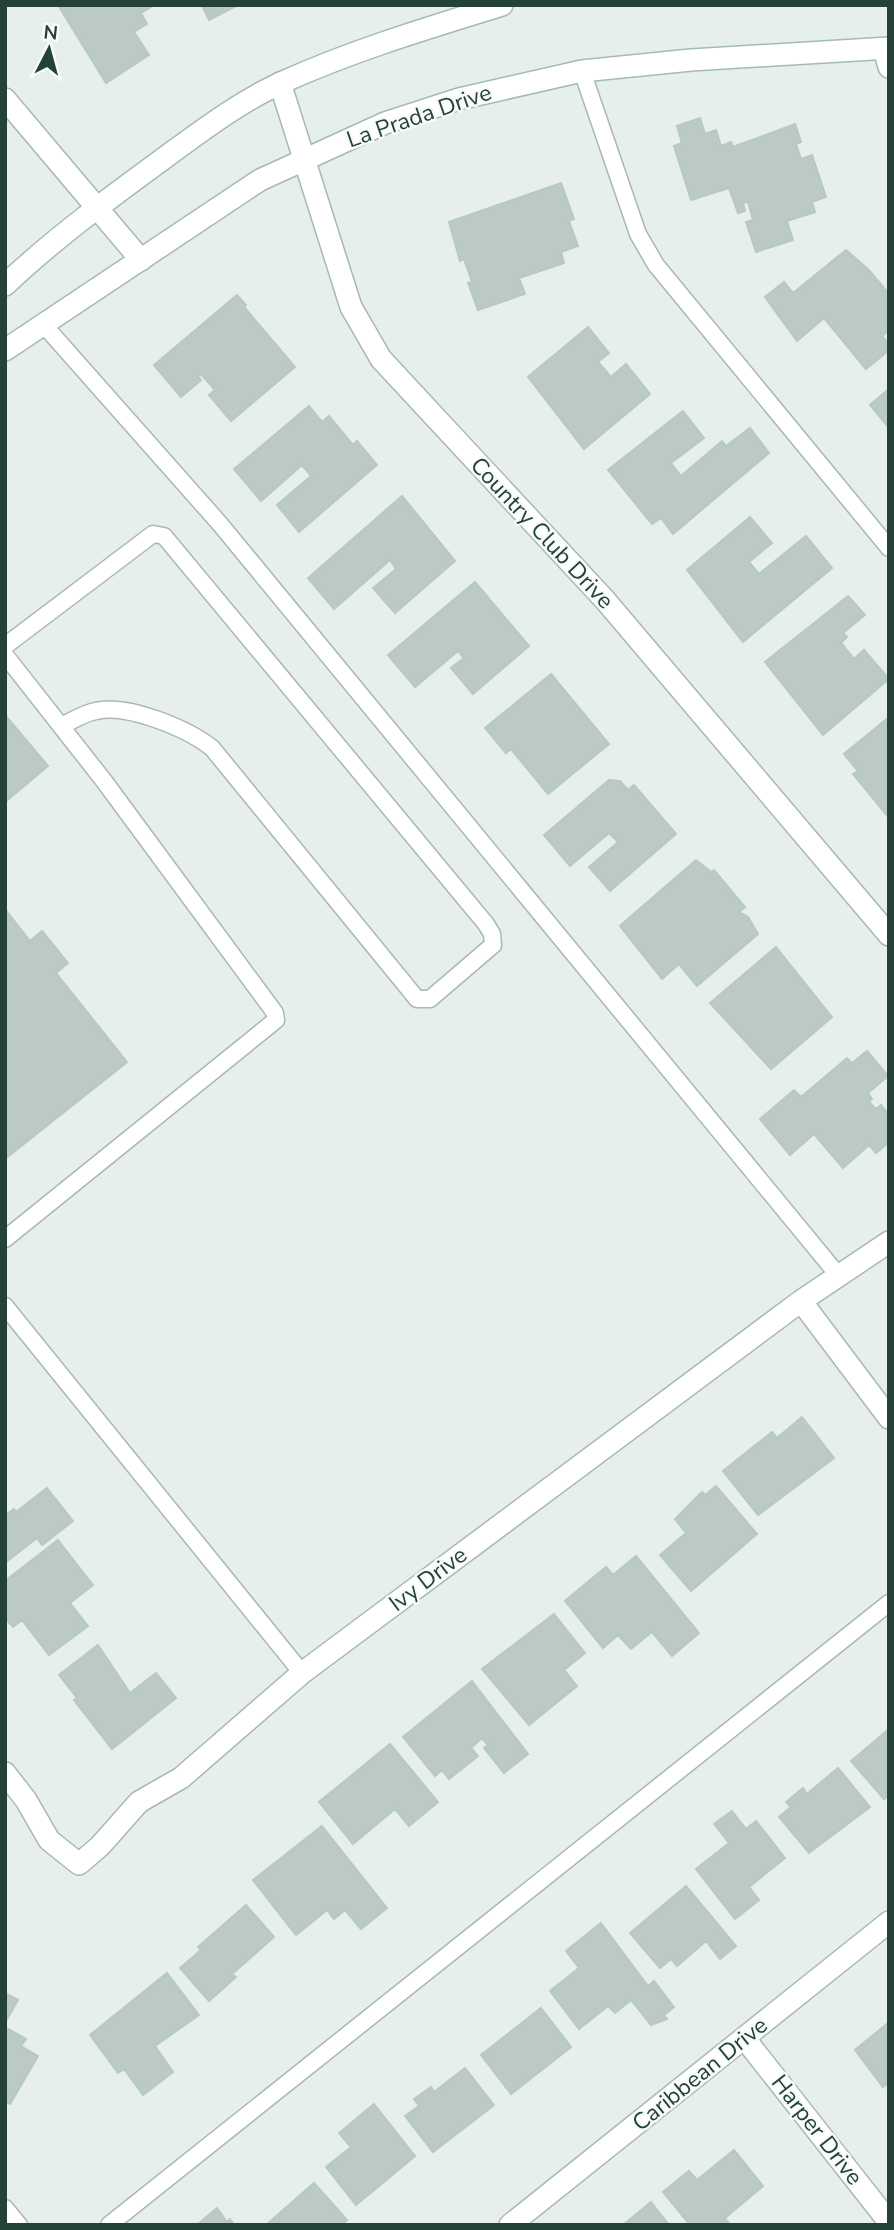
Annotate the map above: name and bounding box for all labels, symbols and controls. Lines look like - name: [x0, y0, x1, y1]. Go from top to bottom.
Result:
- north arrow: [14, 14, 84, 84]
- text: N: [42, 19, 59, 47]
- street label: La Prada Drive: [342, 77, 496, 155]
- street label: Country Club Drive: [463, 450, 621, 616]
- street label: Ivy Drive: [383, 1539, 473, 1619]
- street label: Caribbean Drive: [626, 2010, 774, 2138]
- street label: Harper Drive: [764, 2068, 870, 2192]

